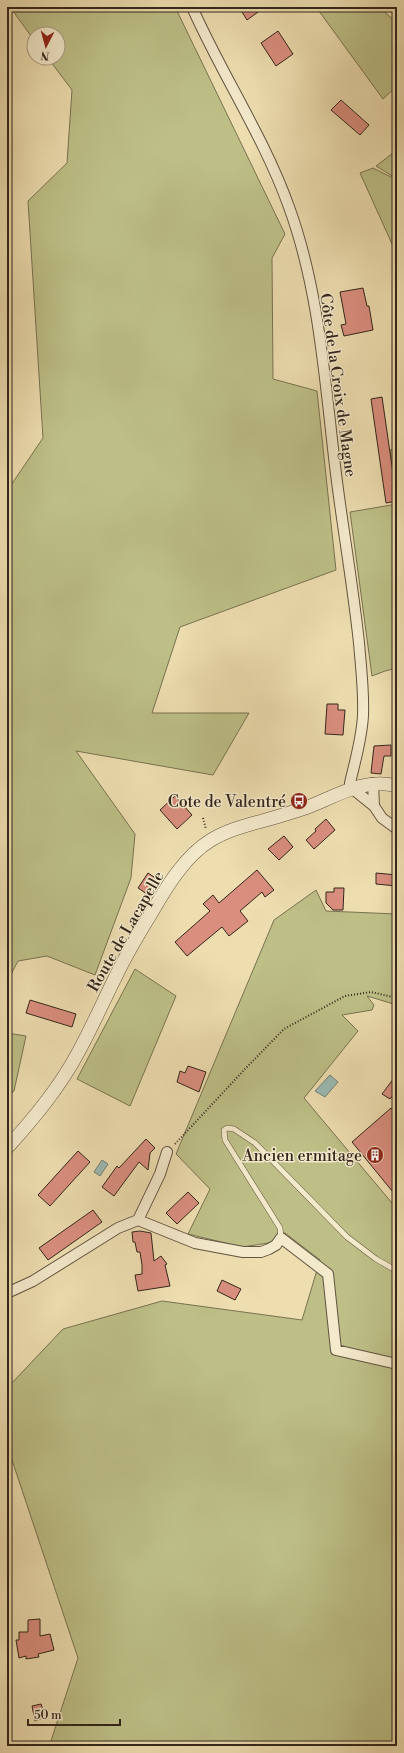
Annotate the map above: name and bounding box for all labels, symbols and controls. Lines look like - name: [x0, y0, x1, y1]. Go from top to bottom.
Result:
- north arrow: [26, 26, 66, 66]
- text: N: [40, 48, 50, 62]
- street label: Côte de la Croix de Magne: [315, 292, 361, 478]
- bus stop icon: Cote de Valentré: [289, 791, 309, 811]
- place label: Cote de Valentré: [168, 792, 286, 812]
- street label: Route de Lacapelle: [83, 868, 169, 995]
- building icon: Ancien ermitage: [365, 1145, 385, 1165]
- place label: Ancien ermitage: [242, 1146, 362, 1166]
- scale bar: [28, 1701, 120, 1727]
- text: 50 m: [34, 1708, 62, 1723]

